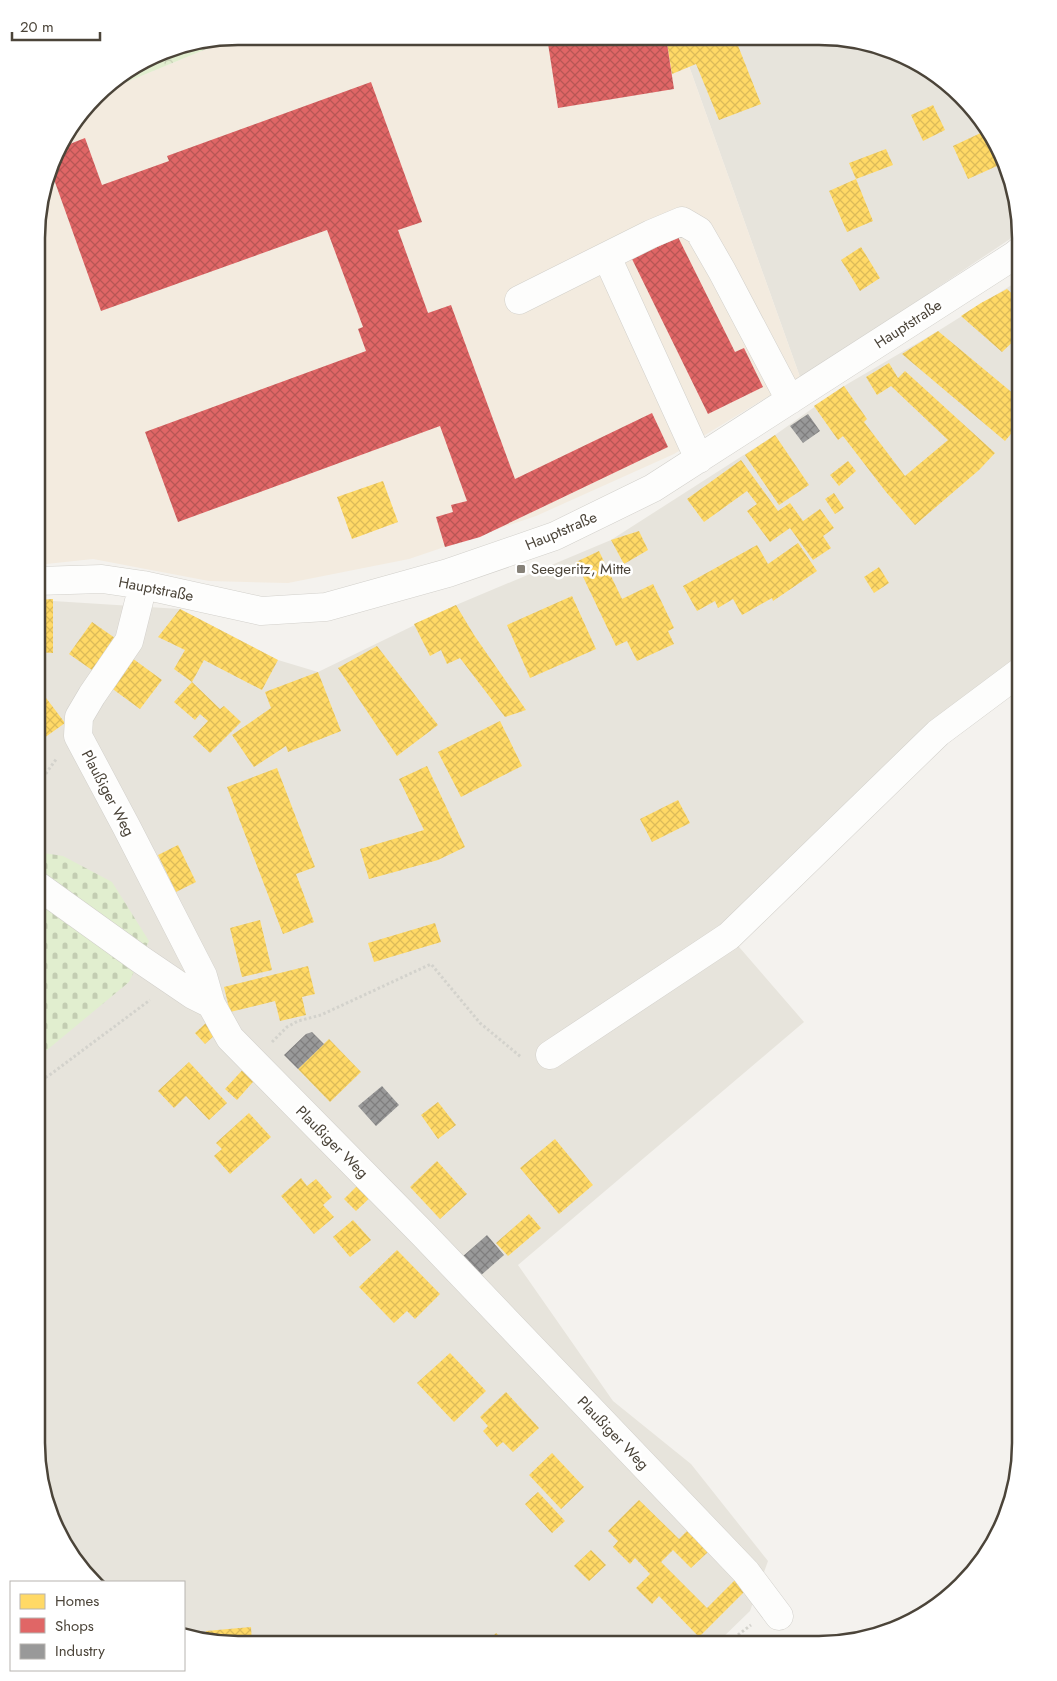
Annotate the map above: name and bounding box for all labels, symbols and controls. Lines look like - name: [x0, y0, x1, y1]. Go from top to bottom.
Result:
- scale bar: [12, 10, 100, 42]
- text: 20 m: [20, 16, 54, 38]
- street label: Hauptstraße: [870, 294, 946, 354]
- street label: Hauptstraße: [522, 506, 601, 556]
- place label: Seegeritz, Mitte: [531, 558, 631, 580]
- marker: Seegeritz, Mitte: [515, 563, 527, 575]
- street label: Hauptstraße: [117, 571, 196, 607]
- street label: Plaußiger Weg: [76, 746, 140, 840]
- street label: Plaußiger Weg: [291, 1101, 373, 1183]
- street label: Plaußiger Weg: [572, 1391, 654, 1475]
- legend: [10, 1581, 185, 1671]
- text: Homes: [55, 1590, 99, 1612]
- text: Shops: [55, 1615, 94, 1637]
- text: Industry: [55, 1640, 105, 1662]

